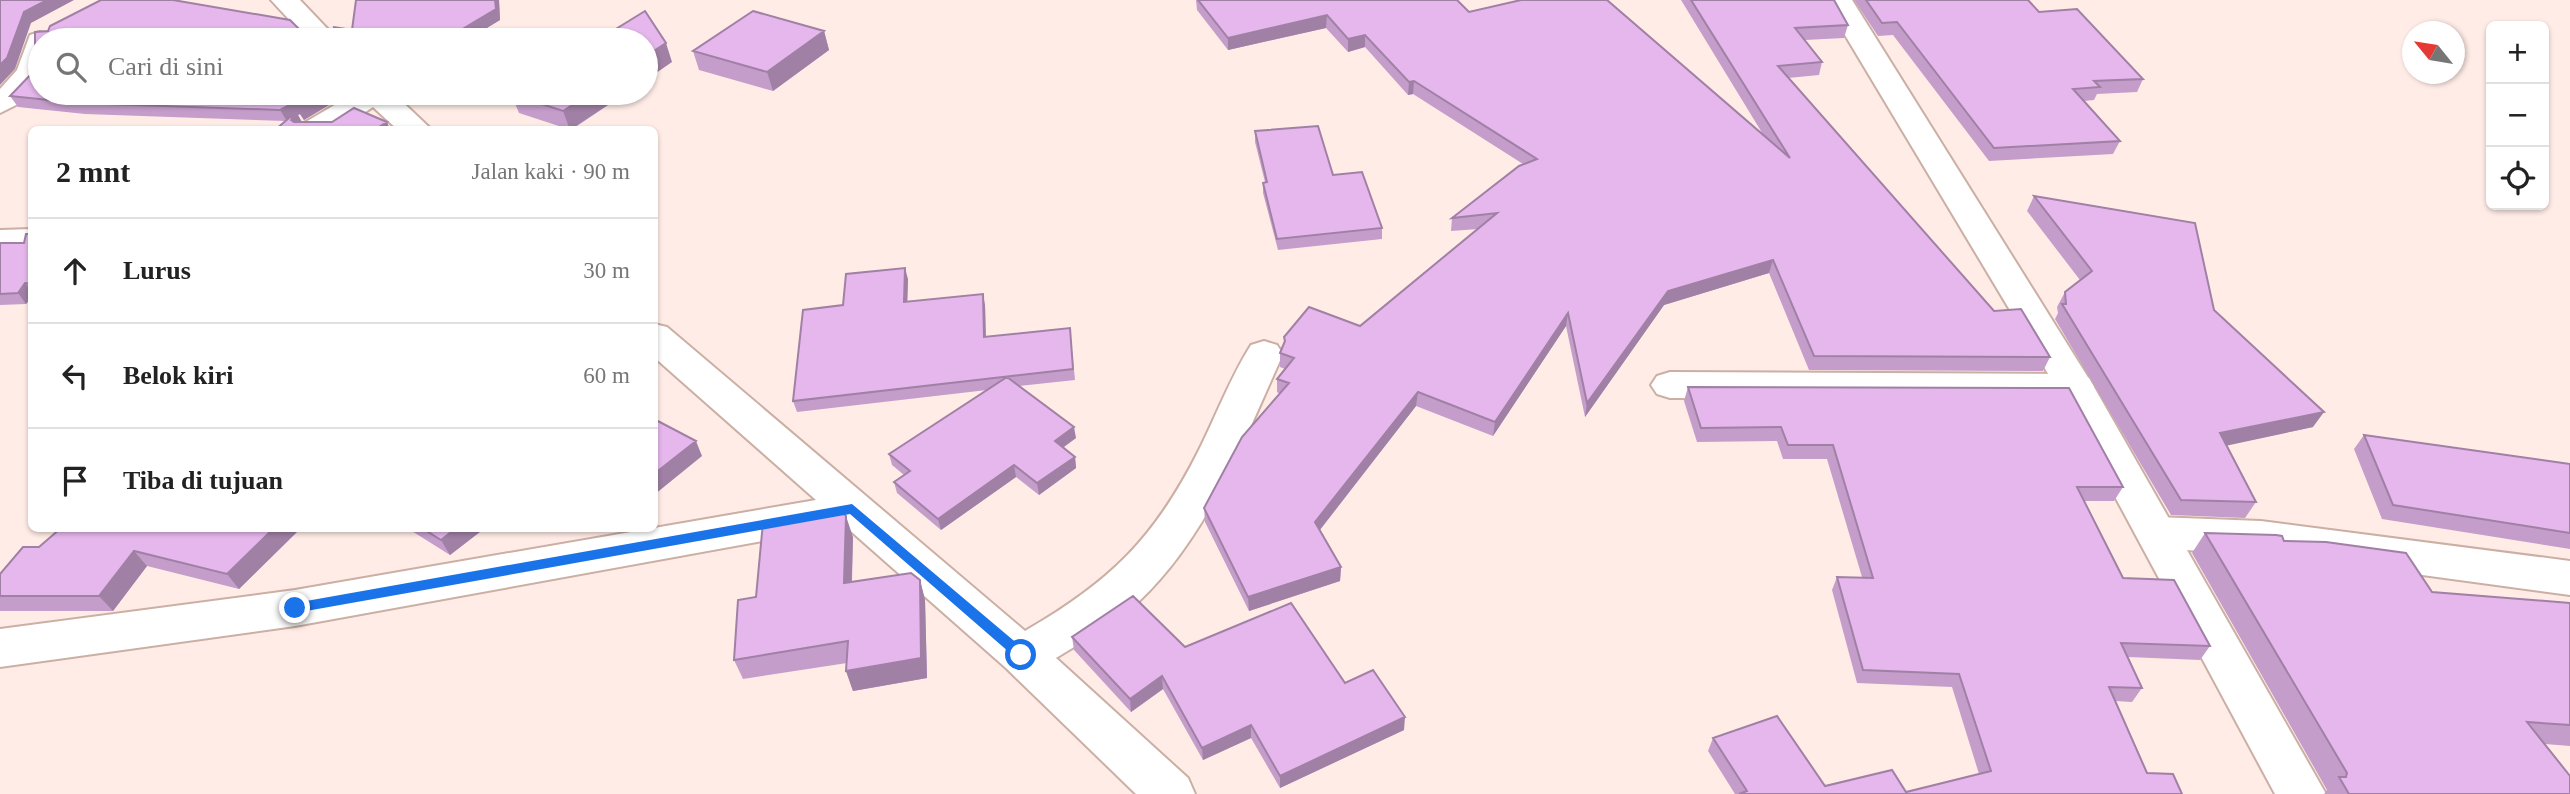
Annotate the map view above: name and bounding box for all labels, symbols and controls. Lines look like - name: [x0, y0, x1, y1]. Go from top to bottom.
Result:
- north arrow: [2402, 21, 2465, 84]
- map controls: [2486, 21, 2549, 210]
- button: +: [2486, 21, 2549, 84]
- search box: [28, 28, 658, 105]
- icon: search: [52, 48, 90, 86]
- text: Cari di sini: [108, 52, 224, 81]
- button: −: [2486, 84, 2549, 147]
- button: locate: [2486, 147, 2549, 210]
- text: 2 mnt: [56, 155, 130, 188]
- text: Jalan kaki · 90 m: [472, 159, 630, 184]
- icon: ahead: [56, 252, 94, 290]
- text: Lurus: [123, 256, 191, 285]
- text: 30 m: [583, 258, 630, 283]
- icon: left: [56, 357, 94, 395]
- text: Belok kiri: [123, 361, 234, 390]
- text: 60 m: [583, 363, 630, 388]
- icon: arrive: [56, 462, 94, 500]
- text: Tiba di tujuan: [123, 466, 283, 495]
- route end: [279, 592, 310, 623]
- route start: [1005, 639, 1036, 670]

